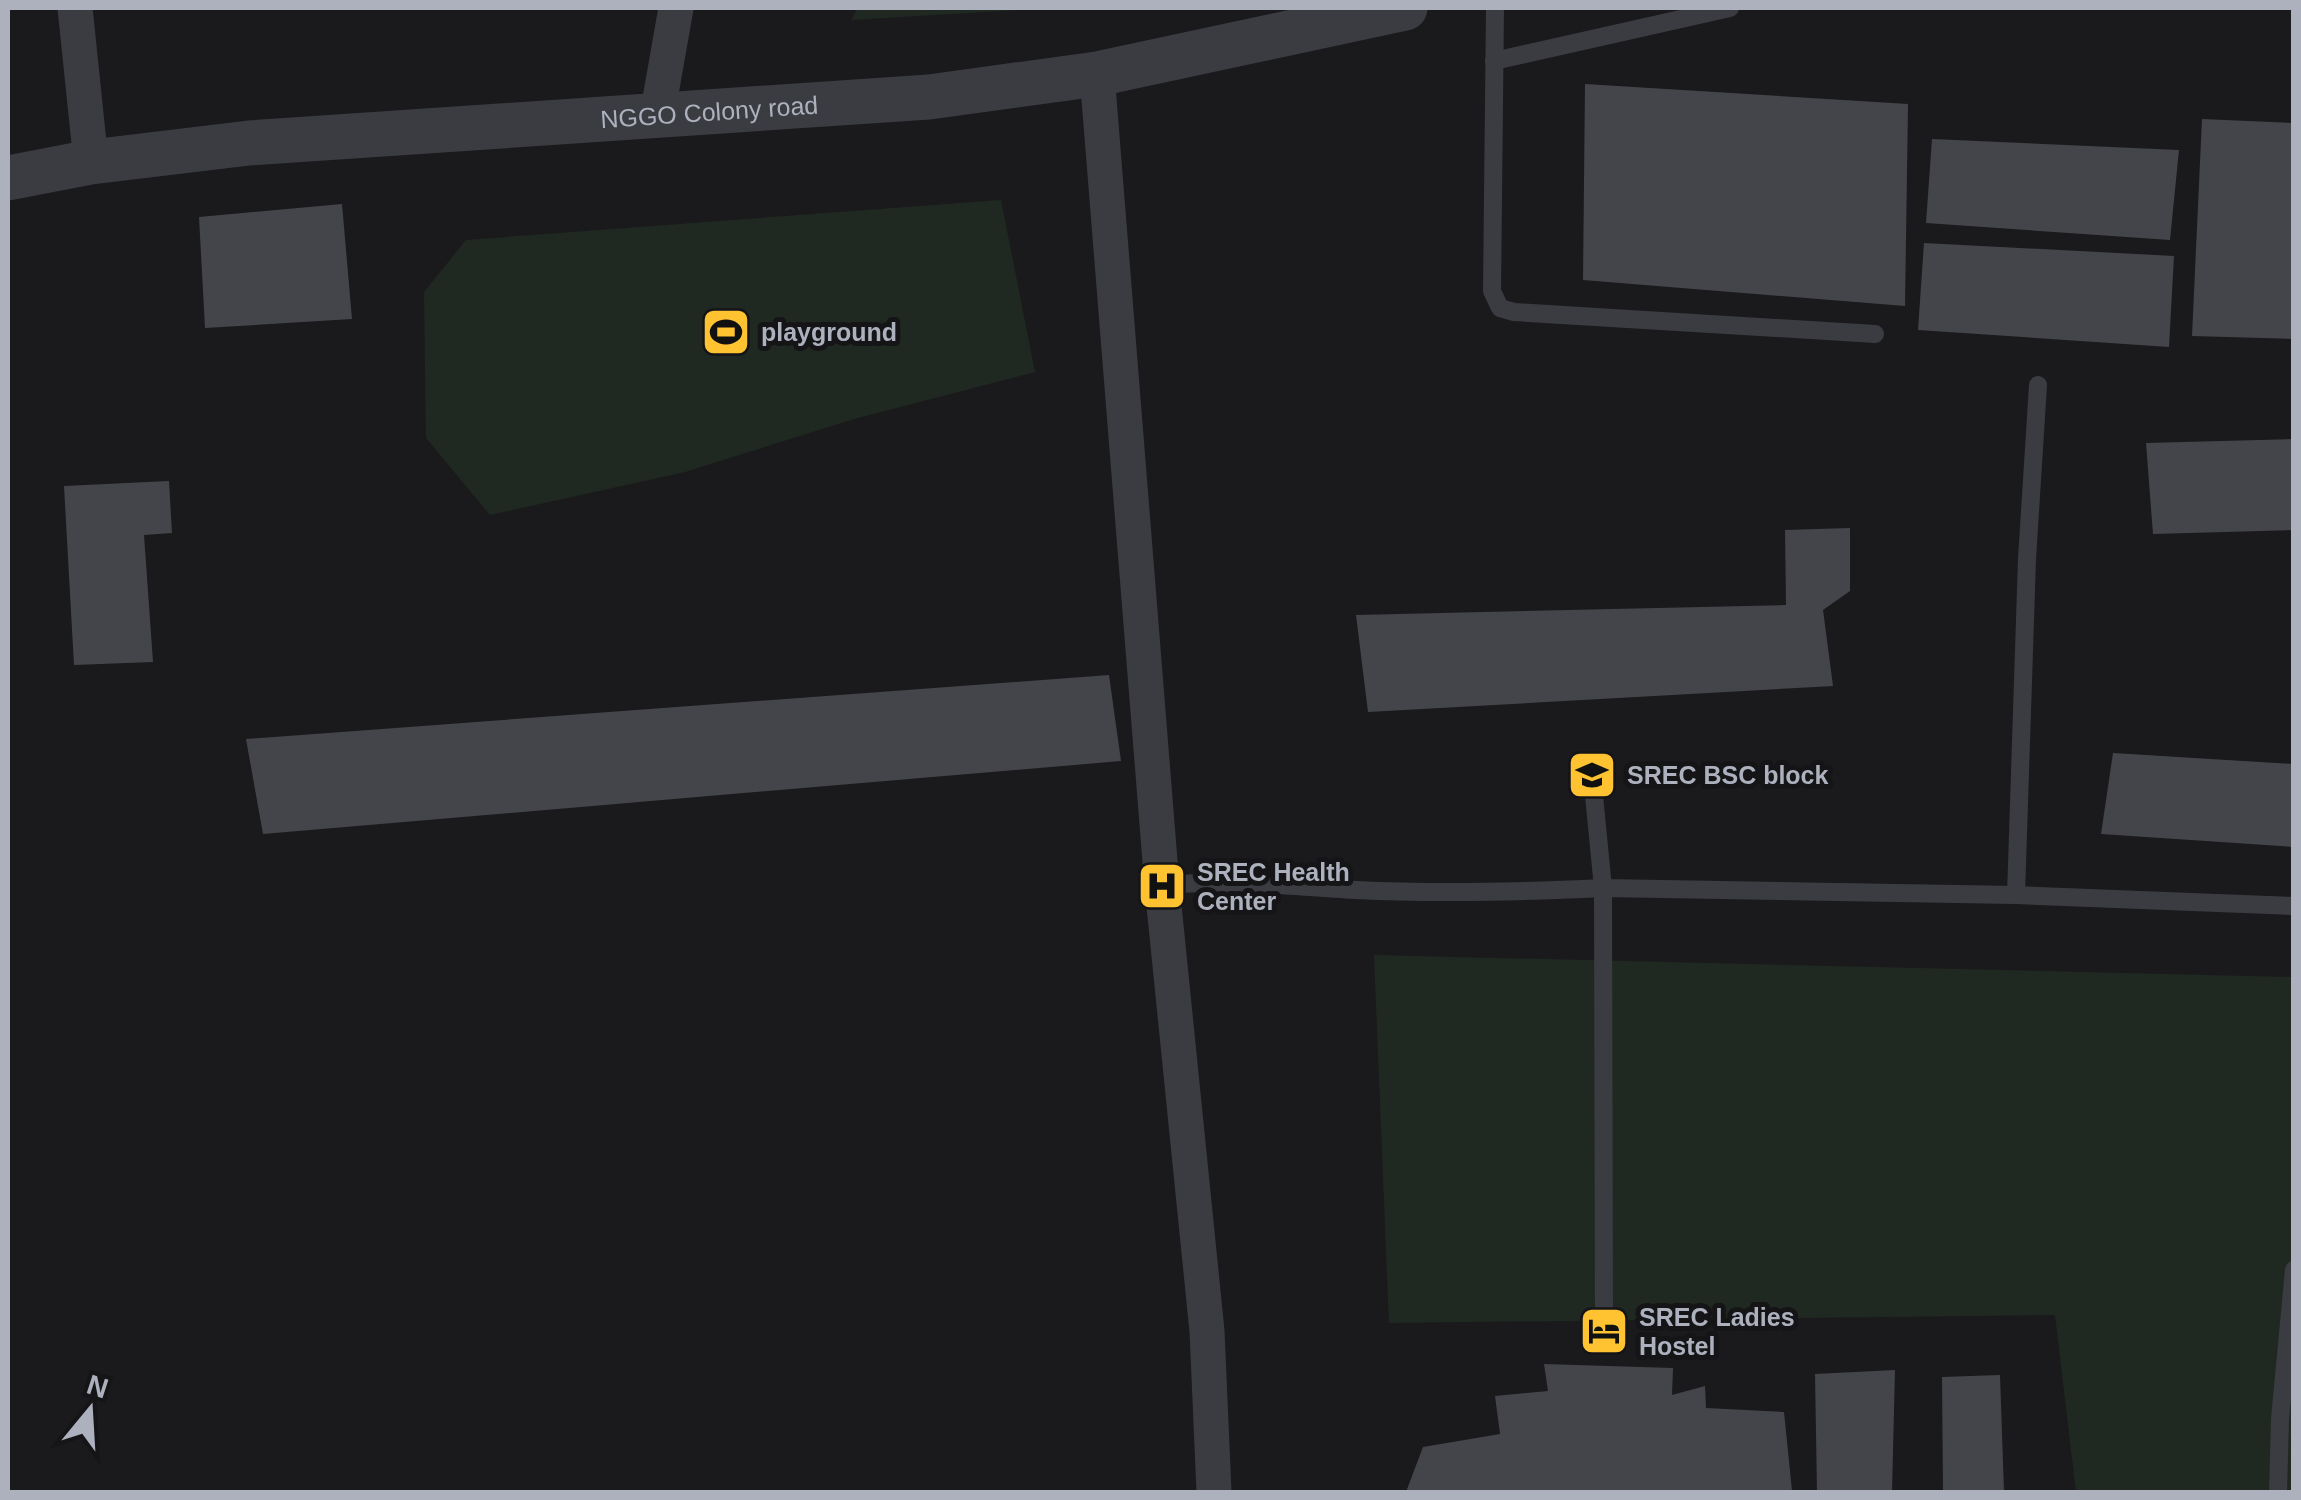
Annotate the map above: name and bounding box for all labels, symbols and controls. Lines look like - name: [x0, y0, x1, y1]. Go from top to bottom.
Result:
- street label: NGGO Colony road: [599, 91, 819, 133]
- sports icon: playground: [700, 306, 752, 358]
- place label: playground: [761, 318, 897, 346]
- school or university icon: SREC BSC block: [1566, 749, 1618, 801]
- place label: SREC BSC block: [1627, 761, 1829, 789]
- place label: SREC Health Center: [1197, 858, 1350, 915]
- hospital icon: SREC Health Center: [1136, 860, 1188, 912]
- place label: SREC Ladies Hostel: [1639, 1303, 1795, 1360]
- hotel icon: SREC Ladies Hostel: [1578, 1305, 1630, 1357]
- north arrow: [40, 1360, 140, 1460]
- text: N: [83, 1369, 112, 1405]

